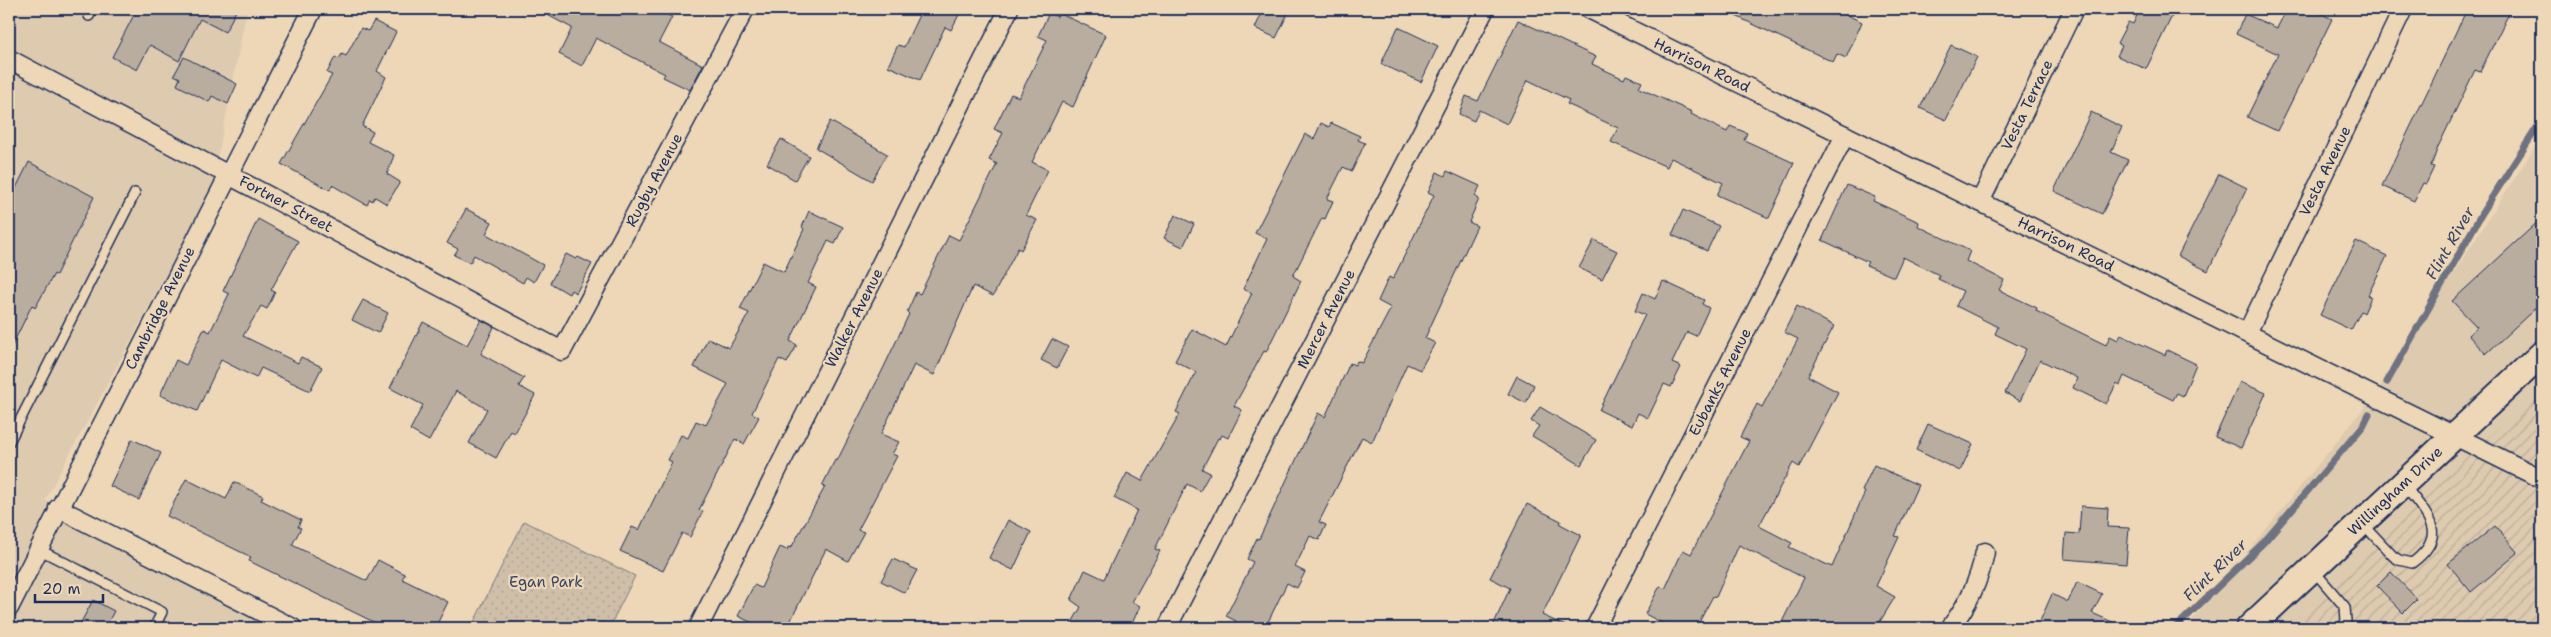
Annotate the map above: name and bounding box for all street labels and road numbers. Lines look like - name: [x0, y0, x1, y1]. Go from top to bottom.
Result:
- street label: Harrison Road: [1650, 33, 1754, 97]
- street label: Vesta Terrace: [1996, 56, 2058, 154]
- street label: Vesta Avenue: [2295, 123, 2355, 219]
- street label: Rugby Avenue: [621, 130, 687, 230]
- street label: Fortner Street: [236, 171, 336, 237]
- street label: Harrison Road: [2014, 212, 2118, 276]
- street label: Cambridge Avenue: [120, 243, 200, 373]
- street label: Walker Avenue: [820, 265, 888, 371]
- street label: Mercer Avenue: [1292, 266, 1360, 372]
- street label: Eubanks Avenue: [1684, 325, 1756, 439]
- street label: Willingham Drive: [2343, 442, 2447, 540]

